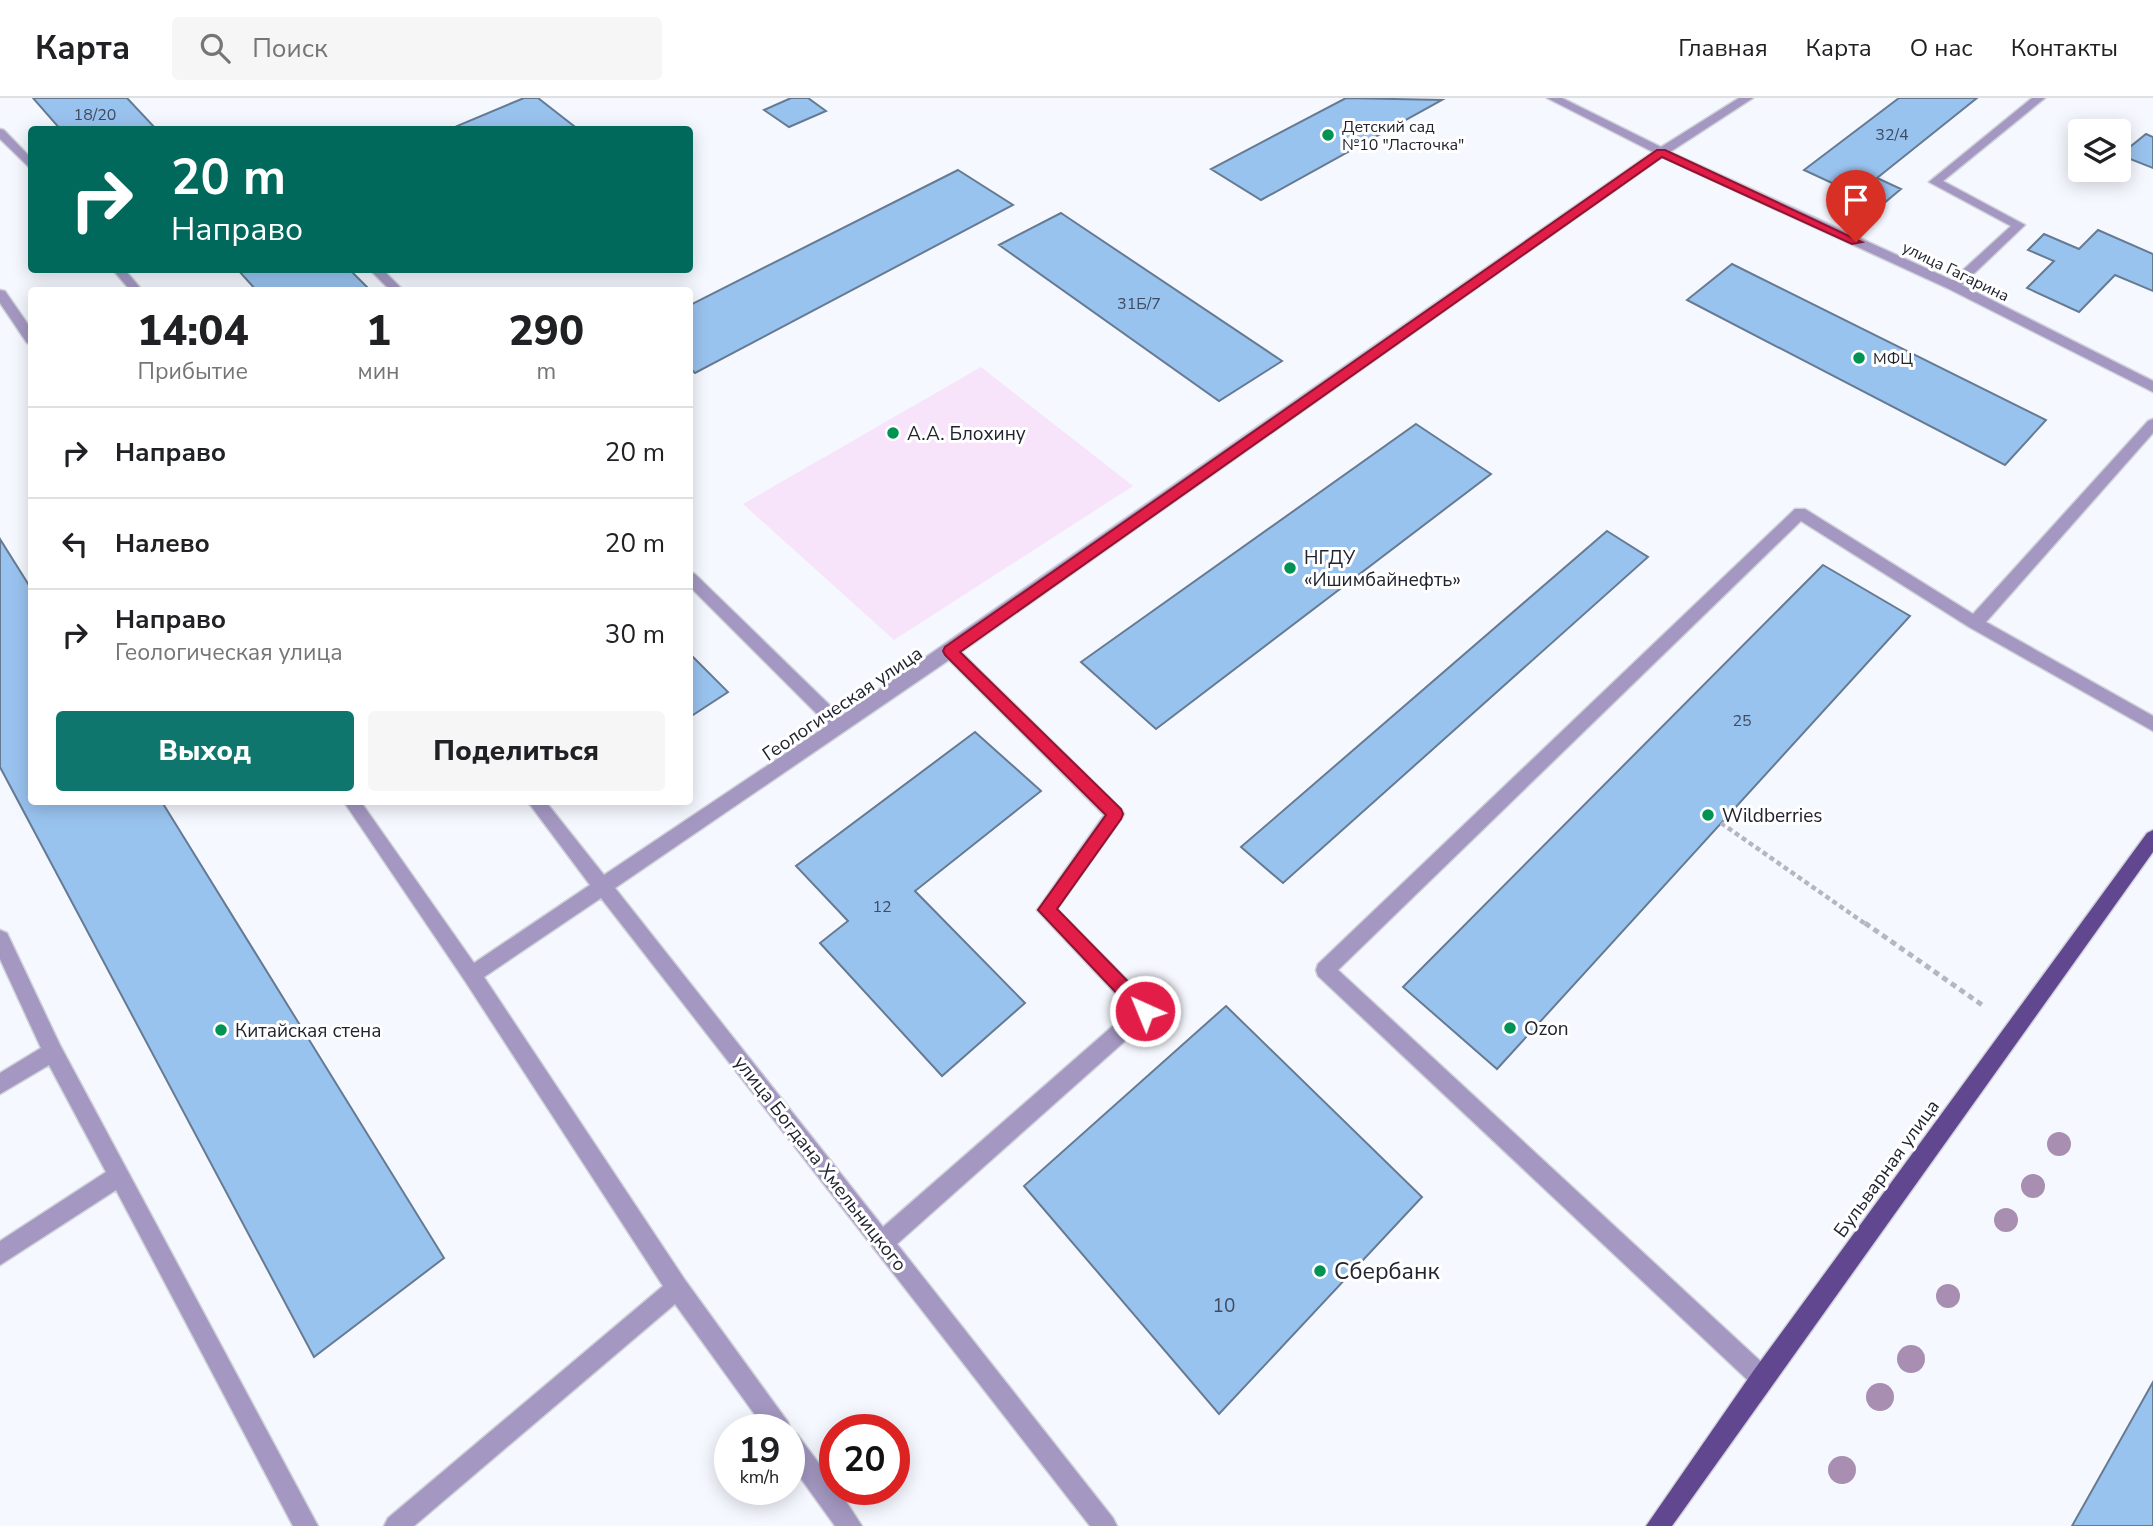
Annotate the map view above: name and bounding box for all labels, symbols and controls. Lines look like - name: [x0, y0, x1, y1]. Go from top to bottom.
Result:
- search box: [172, 17, 662, 80]
- text: Карта: [35, 26, 130, 71]
- icon: search: [196, 29, 234, 67]
- text: Поиск: [252, 31, 328, 66]
- text: Главная: [1678, 32, 1768, 64]
- text: Карта: [1806, 32, 1872, 64]
- text: О нас: [1910, 32, 1973, 64]
- text: Контакты: [2011, 32, 2118, 64]
- house number: 18/20: [74, 104, 116, 126]
- place label: Детский сад №10 "Ласточка": [1342, 116, 1464, 156]
- map controls: [2068, 119, 2131, 182]
- button: layers: [2068, 119, 2131, 182]
- house number: 32/4: [1875, 124, 1909, 146]
- marker: Детский сад №10 "Ласточка": [1320, 127, 1336, 143]
- text: 20 m: [171, 144, 286, 211]
- icon: right: [56, 154, 147, 245]
- pin: [1826, 170, 1886, 242]
- icon: arrive: [1837, 181, 1875, 219]
- text: Направо: [171, 208, 303, 251]
- street label: улица Гагарина: [1898, 237, 2013, 307]
- house number: 31Б/7: [1117, 293, 1161, 315]
- text: 14:04: [137, 303, 249, 360]
- text: 1: [366, 303, 391, 360]
- text: 290: [509, 303, 584, 360]
- place label: МФЦ: [1873, 348, 1913, 370]
- marker: МФЦ: [1851, 350, 1867, 366]
- text: Прибытие: [138, 356, 248, 387]
- text: мин: [358, 356, 400, 387]
- text: m: [536, 356, 556, 387]
- place label: А.А. Блохину: [907, 421, 1026, 447]
- marker: А.А. Блохину: [885, 425, 901, 441]
- icon: right: [56, 434, 94, 472]
- text: Направо: [115, 435, 226, 470]
- text: 20 m: [605, 435, 665, 470]
- icon: left: [56, 525, 94, 563]
- text: Налево: [115, 526, 210, 561]
- text: 20 m: [605, 526, 665, 561]
- place label: НГДУ «Ишимбайнефть»: [1304, 545, 1461, 593]
- marker: НГДУ «Ишимбайнефть»: [1282, 560, 1298, 576]
- text: Направо: [115, 602, 226, 637]
- icon: right: [56, 616, 94, 654]
- text: 30 m: [605, 617, 665, 652]
- text: Геологическая улица: [115, 637, 343, 668]
- street label: Геологическая улица: [757, 640, 928, 767]
- house number: 25: [1732, 710, 1752, 732]
- button: Выход: [56, 711, 354, 791]
- button: Поделиться: [368, 711, 665, 791]
- place label: Wildberries: [1722, 803, 1822, 829]
- marker: Wildberries: [1700, 807, 1716, 823]
- house number: 12: [872, 896, 892, 918]
- position arrow: [1108, 974, 1182, 1048]
- place label: Ozon: [1524, 1016, 1569, 1042]
- place label: Китайская стена: [235, 1018, 381, 1044]
- marker: Ozon: [1502, 1020, 1518, 1036]
- marker: Китайская стена: [213, 1022, 229, 1038]
- street label: улица Богдана Хмельницкого: [728, 1050, 913, 1277]
- street label: Бульварная улица: [1828, 1094, 1946, 1243]
- place label: Сбербанк: [1334, 1256, 1441, 1287]
- marker: Сбербанк: [1312, 1263, 1328, 1279]
- house number: 10: [1213, 1293, 1235, 1319]
- speed limit sign: 20: [819, 1414, 910, 1505]
- text: 19: [738, 1427, 781, 1474]
- text: km/h: [740, 1465, 779, 1489]

